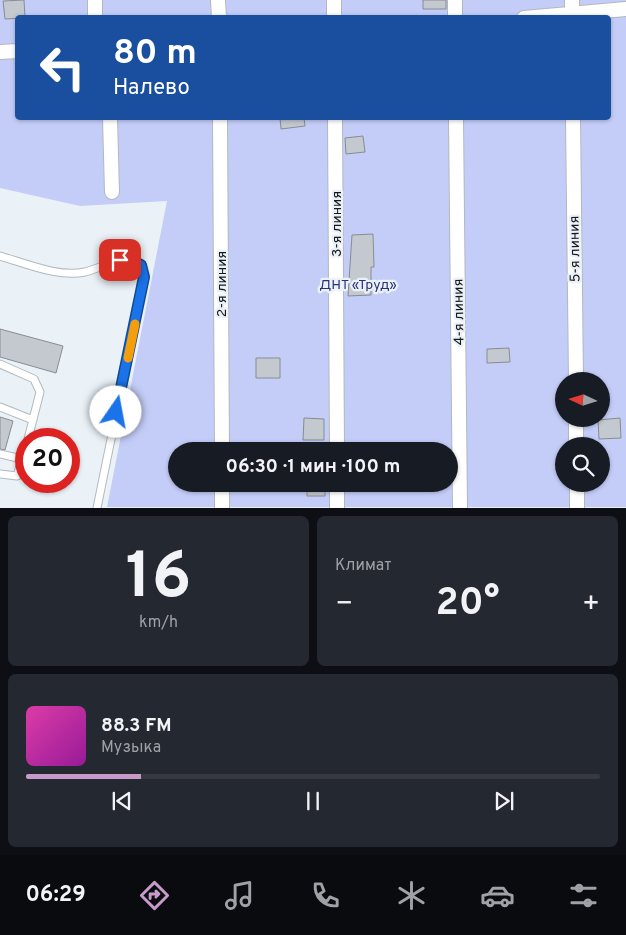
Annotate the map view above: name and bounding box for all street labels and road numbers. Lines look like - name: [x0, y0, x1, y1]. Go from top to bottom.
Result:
- street label: 3-я линия: [329, 191, 346, 257]
- street label: 5-я линия: [566, 216, 585, 282]
- street label: 2-я линия: [214, 251, 231, 317]
- street label: 4-я линия: [450, 279, 469, 345]

